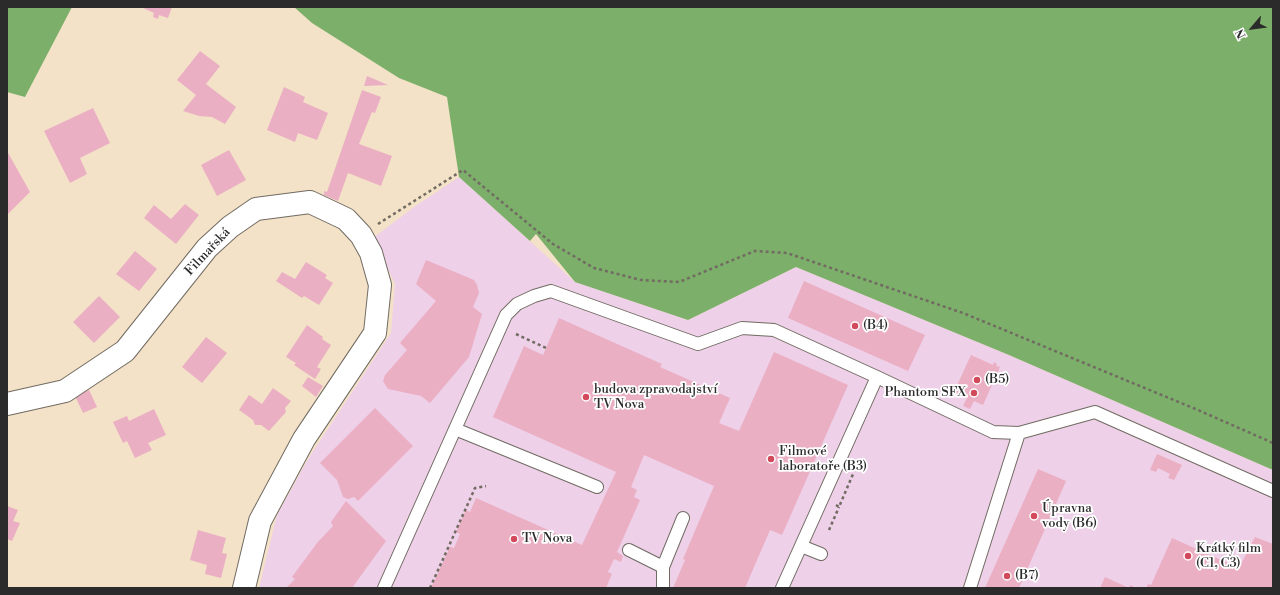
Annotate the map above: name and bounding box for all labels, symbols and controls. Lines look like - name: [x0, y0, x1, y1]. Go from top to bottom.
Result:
- north arrow: [1232, 8, 1272, 48]
- text: N: [1233, 27, 1250, 41]
- street label: Filmařská: [182, 225, 234, 279]
- place label: (B4): [863, 318, 888, 334]
- marker: (B4): [850, 321, 860, 331]
- place label: (B5): [985, 372, 1009, 388]
- marker: (B5): [972, 375, 982, 385]
- place label: budova zpravodajství TV Nova: [594, 382, 717, 413]
- place label: Phantom SFX: [884, 385, 966, 401]
- marker: Phantom SFX: [969, 388, 979, 398]
- marker: budova zpravodajství TV Nova: [581, 392, 591, 402]
- place label: Filmové laboratoře (B3): [779, 444, 867, 475]
- marker: Filmové laboratoře (B3): [766, 454, 776, 464]
- place label: Úpravna vody (B6): [1042, 501, 1097, 532]
- marker: Úpravna vody (B6): [1029, 511, 1039, 521]
- place label: TV Nova: [522, 531, 572, 547]
- marker: TV Nova: [509, 534, 519, 544]
- place label: Krátký film (C1, C3): [1196, 541, 1261, 572]
- marker: Krátký film (C1, C3): [1183, 551, 1193, 561]
- place label: (B7): [1015, 568, 1039, 584]
- marker: (B7): [1002, 571, 1012, 581]

